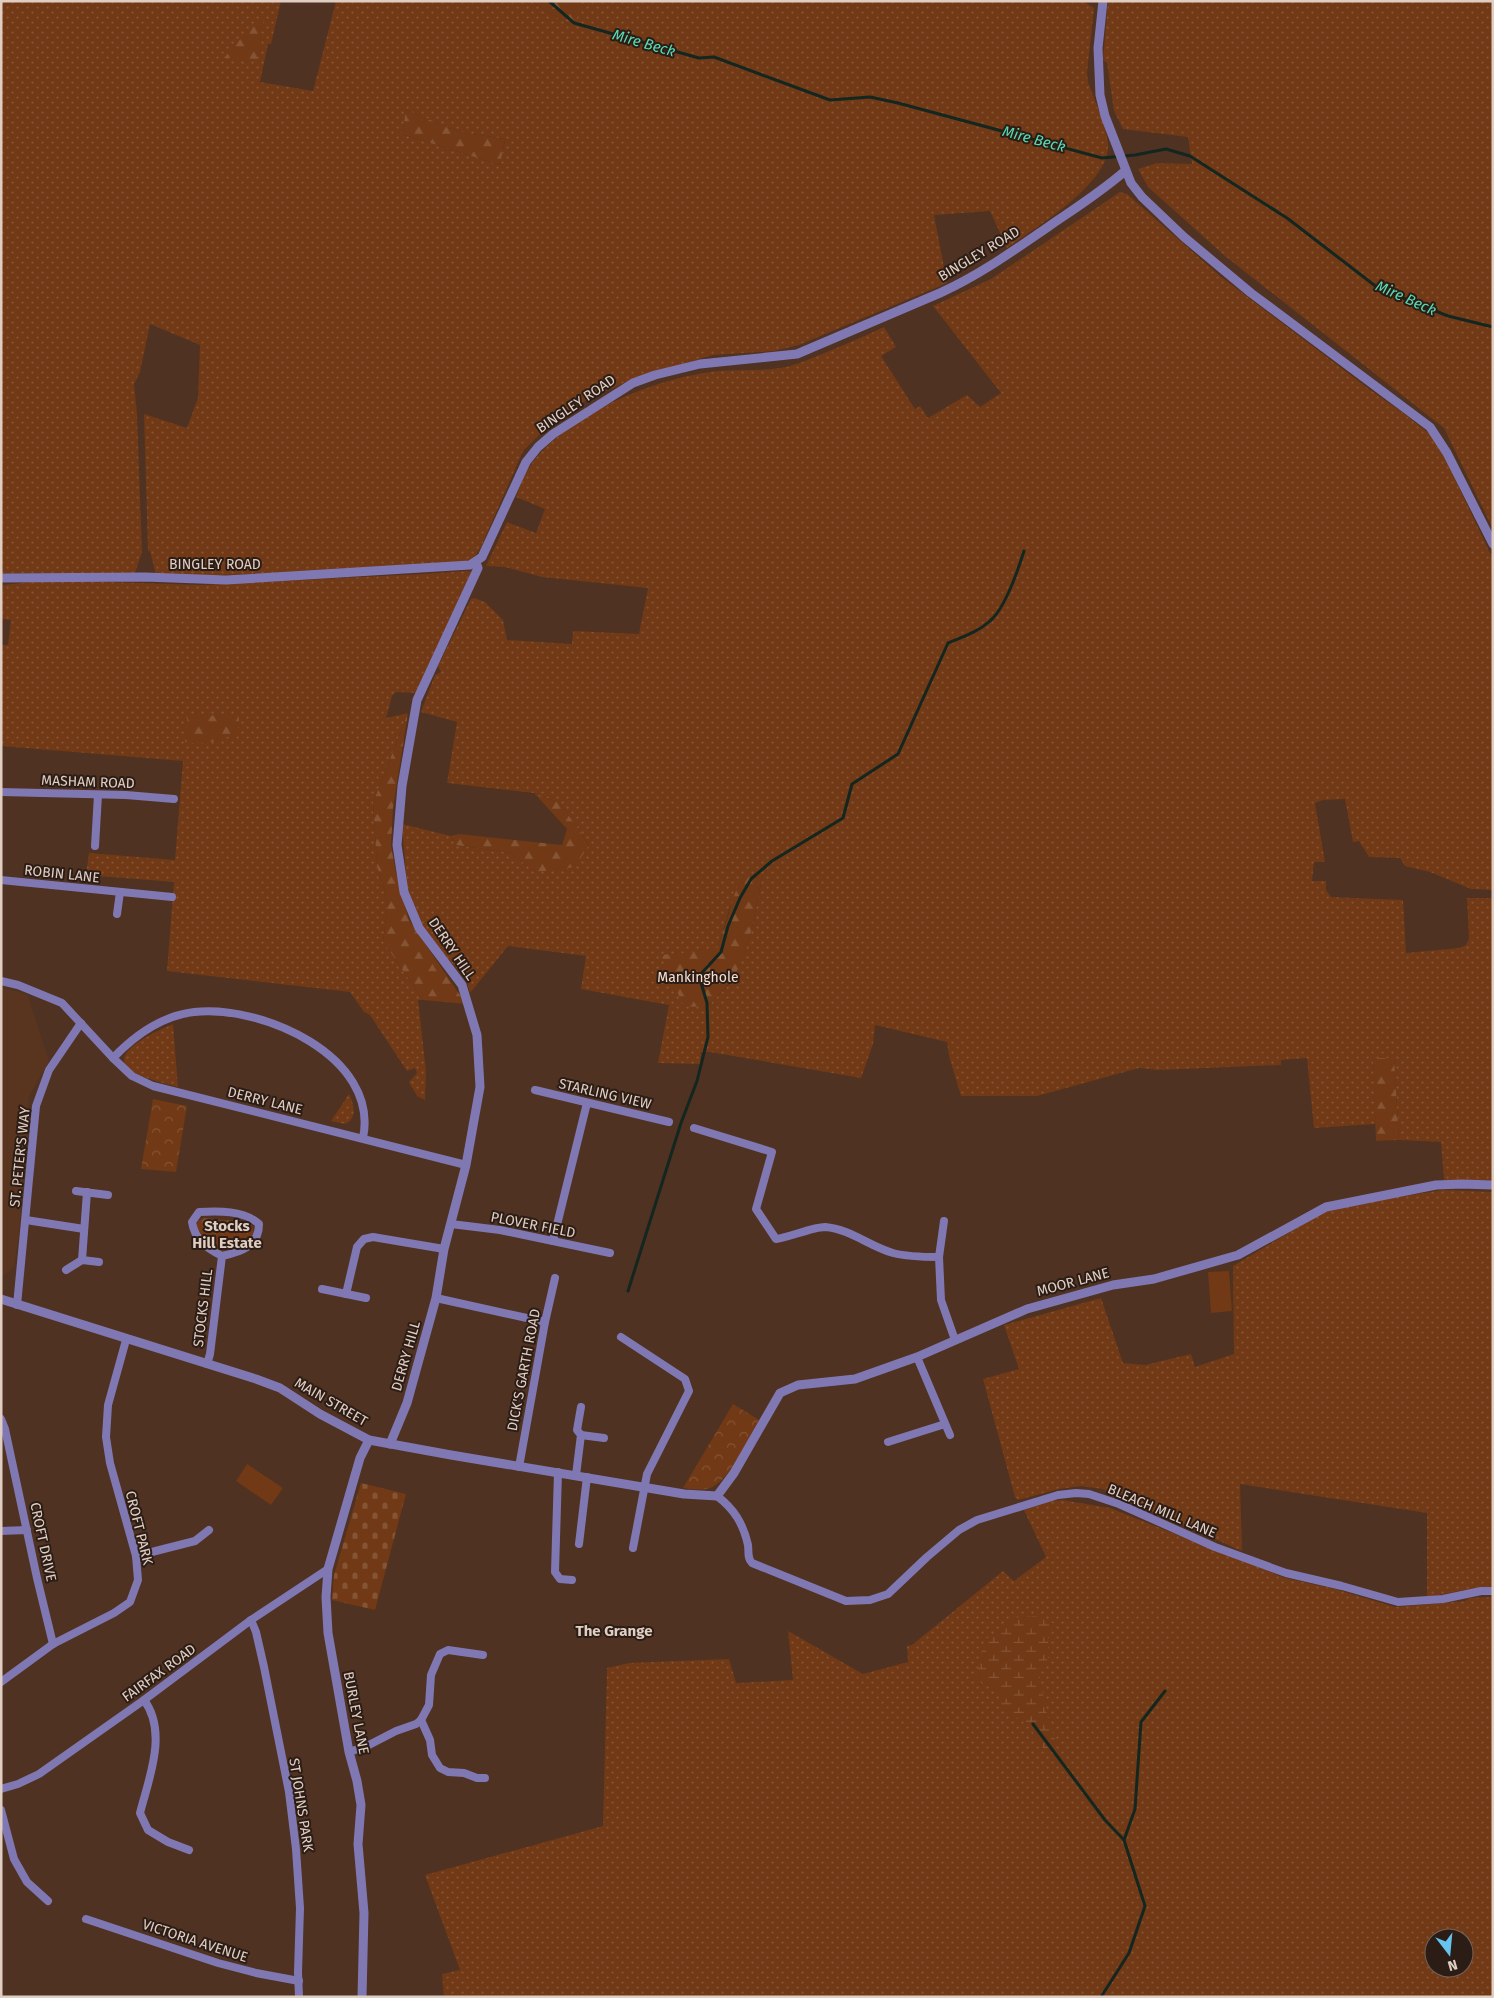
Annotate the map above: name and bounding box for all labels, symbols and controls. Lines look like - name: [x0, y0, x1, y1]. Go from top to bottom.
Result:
- water label: Mire Beck: [610, 25, 678, 61]
- water label: Mire Beck: [1000, 122, 1068, 156]
- street label: BINGLEY ROAD: [935, 223, 1023, 285]
- water label: Mire Beck: [1373, 277, 1439, 319]
- street label: BINGLEY ROAD: [533, 371, 619, 437]
- street label: BINGLEY ROAD: [169, 556, 261, 573]
- street label: MASHAM ROAD: [41, 772, 135, 792]
- street label: ROBIN LANE: [23, 862, 101, 886]
- street label: DERRY HILL: [425, 914, 479, 984]
- park label: Mankinghole: [657, 969, 739, 986]
- street label: STARLING VIEW: [557, 1075, 653, 1113]
- street label: DERRY LANE: [226, 1083, 304, 1119]
- street label: ST. PETER'S WAY: [6, 1106, 34, 1208]
- street label: PLOVER FIELD: [489, 1208, 577, 1242]
- district label: Stocks Hill Estate: [192, 1217, 262, 1252]
- street label: MOOR LANE: [1035, 1264, 1111, 1300]
- street label: STOCKS HILL: [190, 1268, 216, 1348]
- street label: DICK'S GARTH ROAD: [504, 1307, 544, 1433]
- street label: DERRY HILL: [388, 1319, 424, 1393]
- street label: MAIN STREET: [291, 1374, 371, 1430]
- street label: BLEACH MILL LANE: [1105, 1480, 1219, 1542]
- street label: CROFT PARK: [122, 1489, 157, 1568]
- street label: CROFT DRIVE: [26, 1501, 60, 1583]
- district label: The Grange: [576, 1622, 652, 1640]
- street label: FAIRFAX ROAD: [119, 1640, 199, 1706]
- street label: BURLEY LANE: [340, 1670, 372, 1756]
- street label: ST JOHNS PARK: [285, 1757, 317, 1854]
- street label: VICTORIA AVENUE: [140, 1916, 250, 1966]
- north arrow: [1424, 1928, 1474, 1978]
- text: N: [1446, 1956, 1459, 1974]

